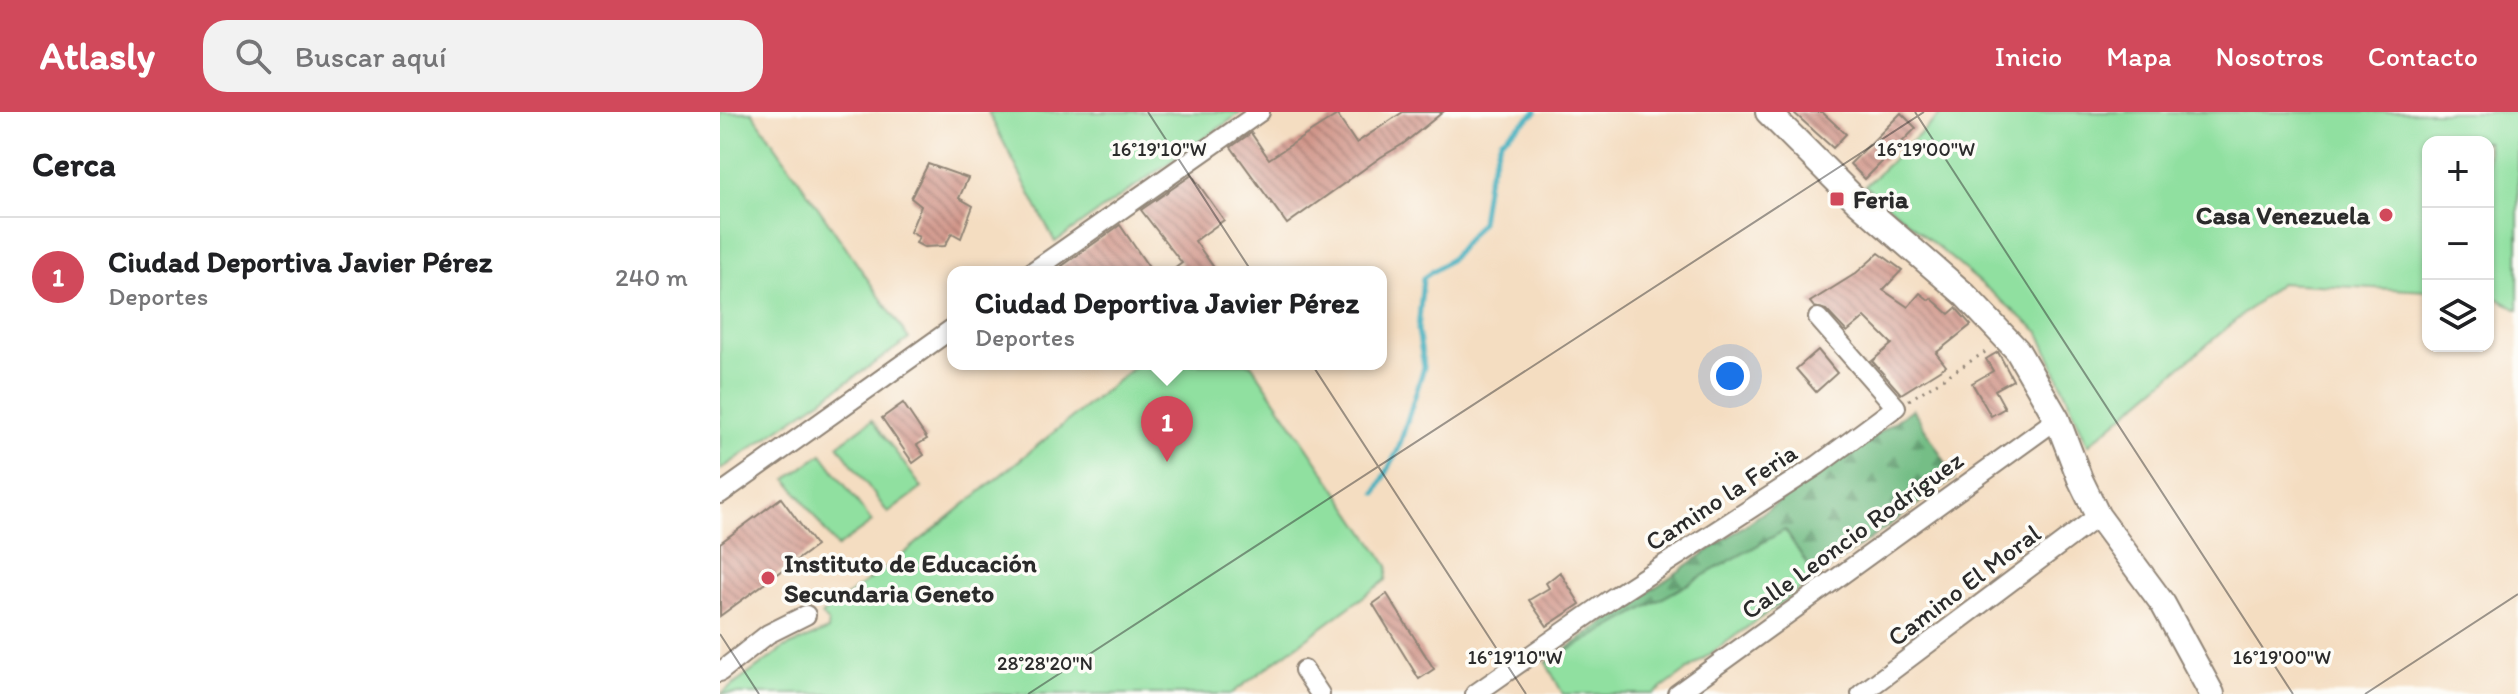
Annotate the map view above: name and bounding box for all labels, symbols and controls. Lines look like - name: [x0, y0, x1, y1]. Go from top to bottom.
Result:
- search box: [203, 20, 763, 92]
- text: Atlasly: [40, 33, 155, 79]
- icon: search: [231, 34, 275, 78]
- text: Buscar aquí: [295, 38, 446, 75]
- text: Inicio: [1995, 39, 2062, 73]
- text: Mapa: [2106, 39, 2172, 73]
- text: Nosotros: [2216, 39, 2324, 73]
- text: Contacto: [2368, 39, 2478, 73]
- map controls: [2422, 136, 2494, 352]
- button: +: [2422, 136, 2494, 208]
- text: 16°19'10"W: [1111, 137, 1207, 161]
- text: 16°19'00"W: [1877, 137, 1975, 161]
- text: Cerca: [32, 144, 116, 185]
- place label: Feria: [1853, 183, 1909, 215]
- marker: Feria: [1828, 190, 1846, 208]
- place label: Casa Venezuela: [2196, 199, 2370, 231]
- marker: Casa Venezuela: [2377, 206, 2395, 224]
- button: −: [2422, 208, 2494, 280]
- text: Ciudad Deportiva Javier Pérez: [108, 243, 493, 280]
- text: 1: [52, 261, 64, 293]
- text: 240 m: [615, 261, 688, 293]
- popup: [947, 266, 1387, 370]
- text: Deportes: [108, 280, 208, 312]
- button: layers: [2422, 280, 2494, 352]
- text: Ciudad Deportiva Javier Pérez: [975, 284, 1359, 321]
- text: Deportes: [975, 321, 1075, 353]
- your location: [1710, 356, 1750, 396]
- pin: 1: [1141, 396, 1193, 462]
- street label: Camino la Feria: [1639, 436, 1803, 558]
- street label: Calle Leoncio Rodríguez: [1735, 444, 1969, 626]
- street label: Camino El Moral: [1881, 517, 2047, 653]
- place label: Instituto de Educación Secundaria Geneto: [784, 547, 1037, 609]
- marker: Instituto de Educación Secundaria Geneto: [759, 569, 777, 587]
- text: 16°19'10"W: [1467, 645, 1563, 669]
- text: 16°19'00"W: [2233, 645, 2331, 669]
- text: 28°28'20"N: [997, 651, 1093, 675]

